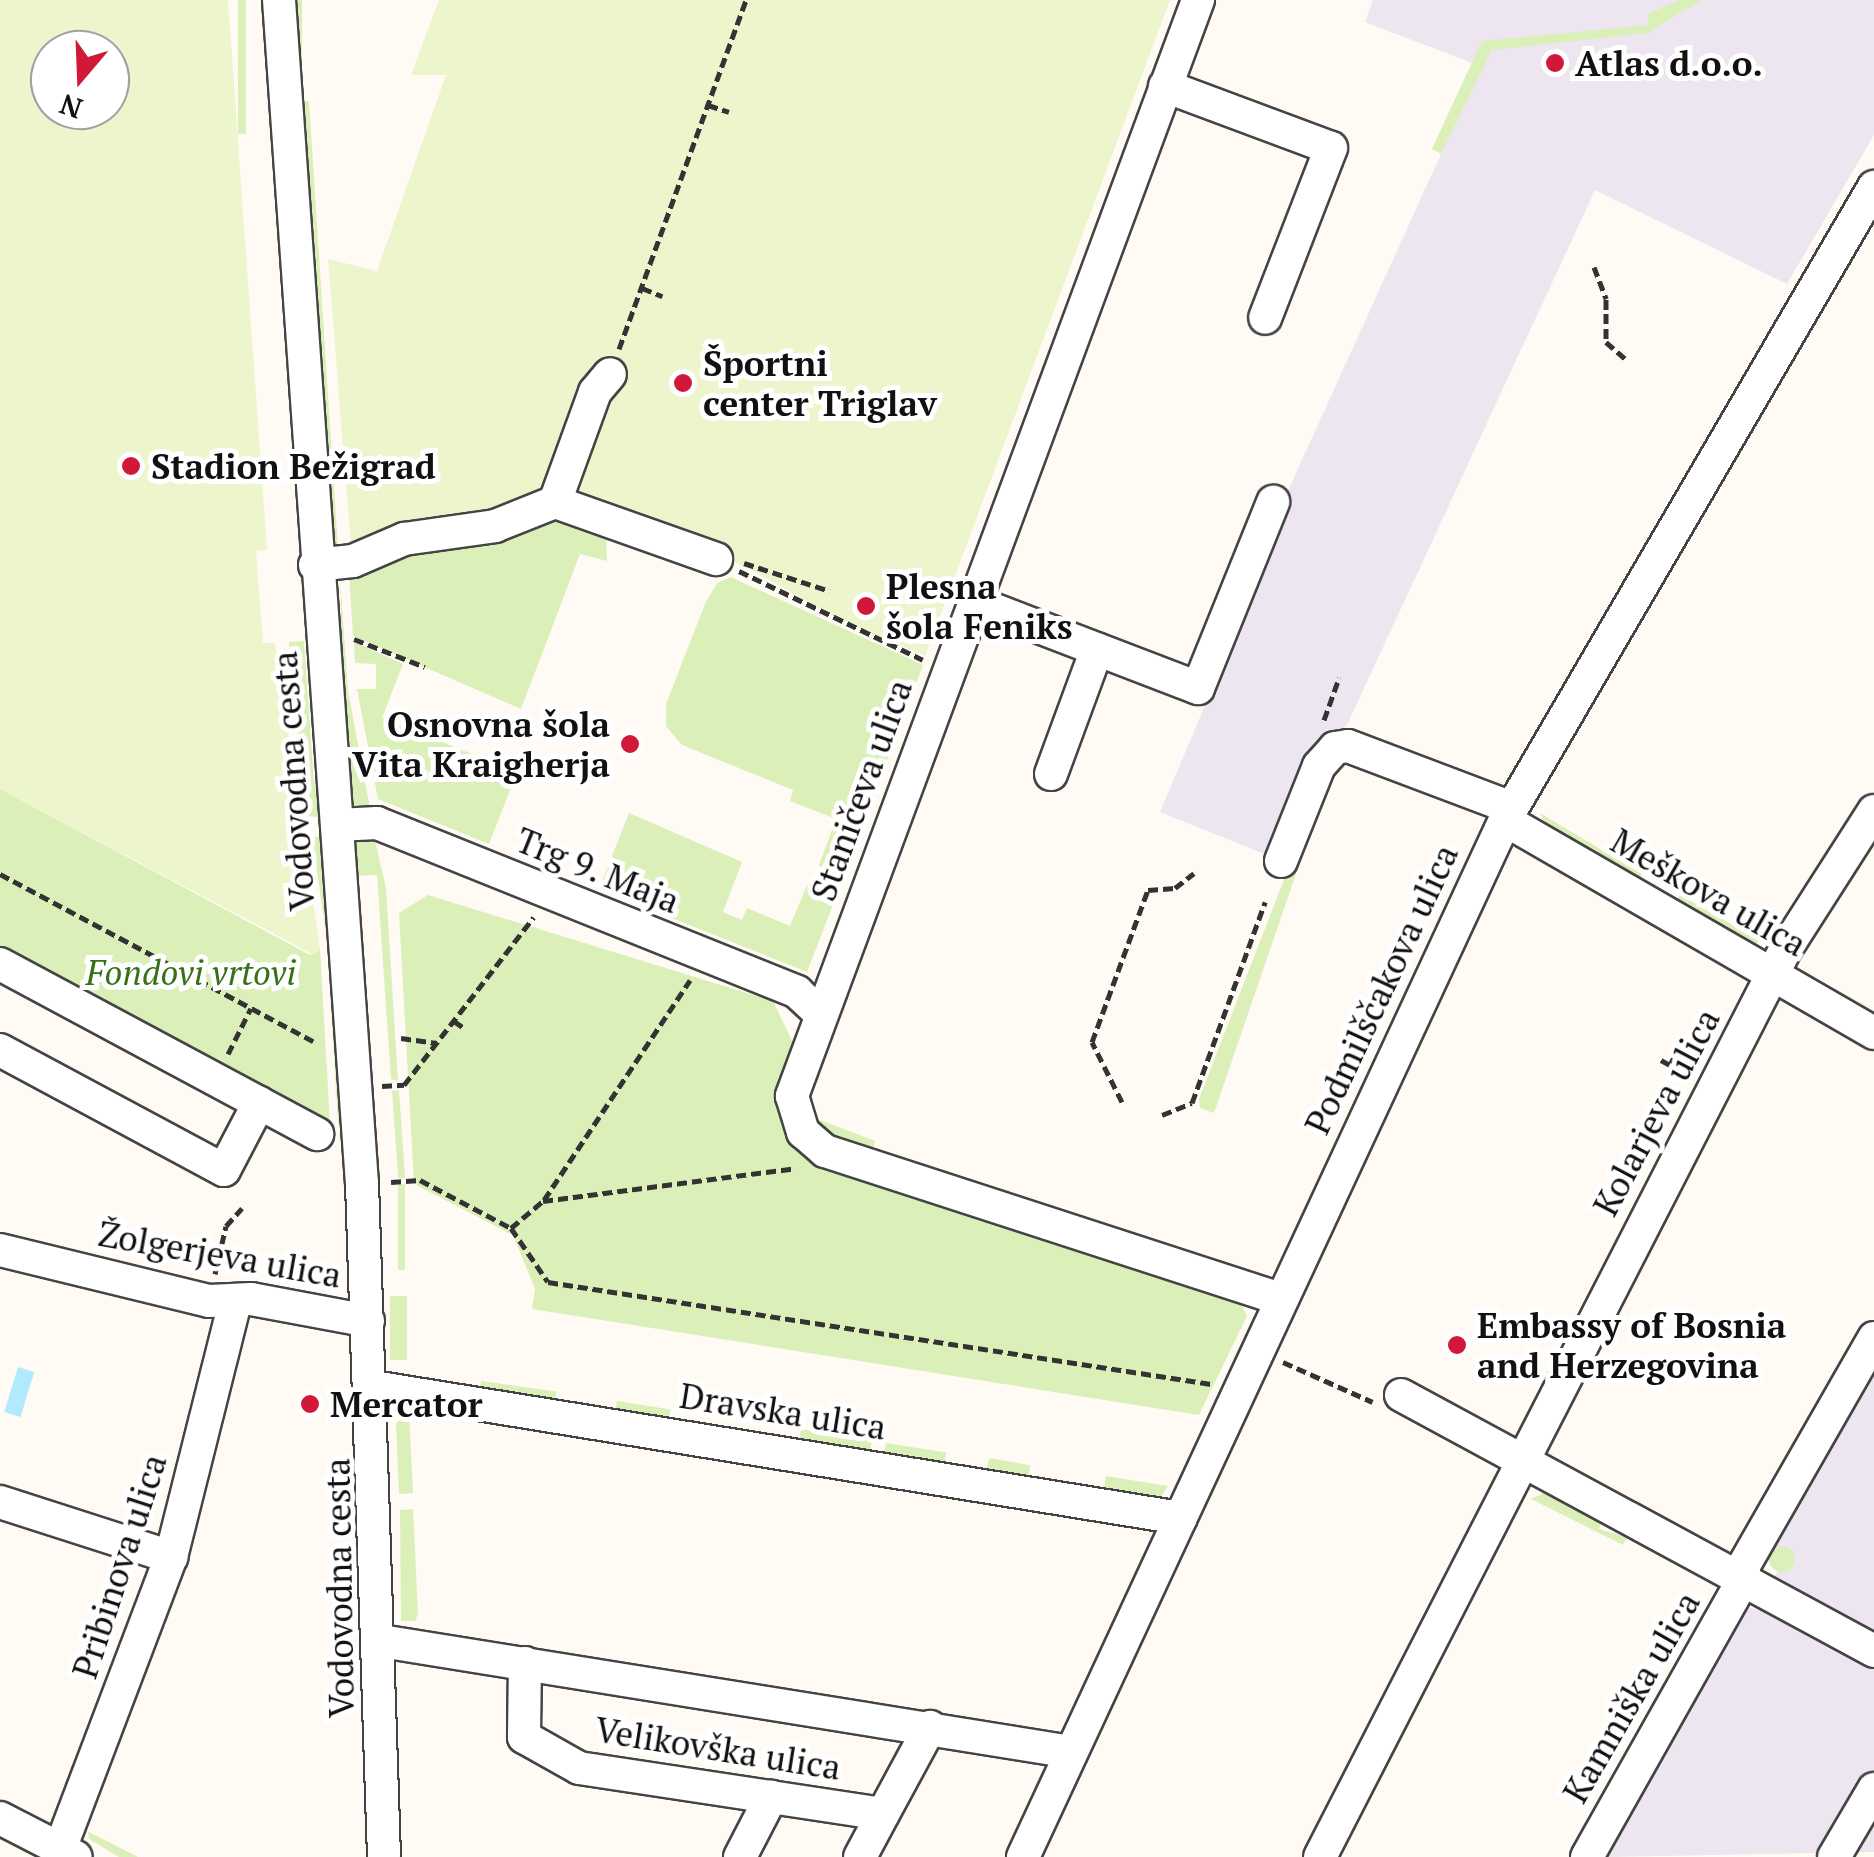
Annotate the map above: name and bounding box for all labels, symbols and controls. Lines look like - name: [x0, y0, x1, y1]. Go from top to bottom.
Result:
- north arrow: [30, 30, 130, 130]
- place label: Atlas d.o.o.: [1575, 42, 1763, 84]
- marker: Atlas d.o.o.: [1544, 52, 1566, 74]
- text: N: [55, 86, 87, 128]
- place label: Športni center Triglav: [703, 342, 937, 424]
- marker: Športni center Triglav: [672, 372, 694, 394]
- place label: Stadion Bežigrad: [151, 445, 436, 487]
- marker: Stadion Bežigrad: [120, 455, 142, 477]
- place label: Plesna šola Feniks: [886, 565, 1072, 647]
- marker: Plesna šola Feniks: [855, 595, 877, 617]
- street label: Vodovodna cesta: [263, 650, 323, 912]
- street label: Staničeva ulica: [802, 674, 920, 906]
- place label: Osnovna šola Vita Kraigherja: [352, 703, 610, 785]
- marker: Osnovna šola Vita Kraigherja: [619, 733, 641, 755]
- street label: Trg 9. Maja: [510, 818, 686, 922]
- street label: Meškova ulica: [1604, 819, 1814, 965]
- street label: Podmilščakova ulica: [1296, 838, 1466, 1140]
- park label: Fondovi vrtovi: [86, 951, 296, 993]
- street label: Kolarjeva ulica: [1584, 1001, 1728, 1223]
- street label: Žolgerjeva ulica: [95, 1212, 345, 1296]
- place label: Embassy of Bosnia and Herzegovina: [1477, 1304, 1786, 1386]
- marker: Embassy of Bosnia and Herzegovina: [1446, 1334, 1468, 1356]
- street label: Dravska ulica: [677, 1374, 889, 1448]
- place label: Mercator: [330, 1383, 483, 1425]
- marker: Mercator: [299, 1393, 321, 1415]
- street label: Pribinova ulica: [63, 1449, 175, 1683]
- street label: Vodovodna cesta: [316, 1458, 362, 1718]
- street label: Kamniška ulica: [1554, 1584, 1708, 1810]
- street label: Velikovška ulica: [592, 1708, 844, 1788]

